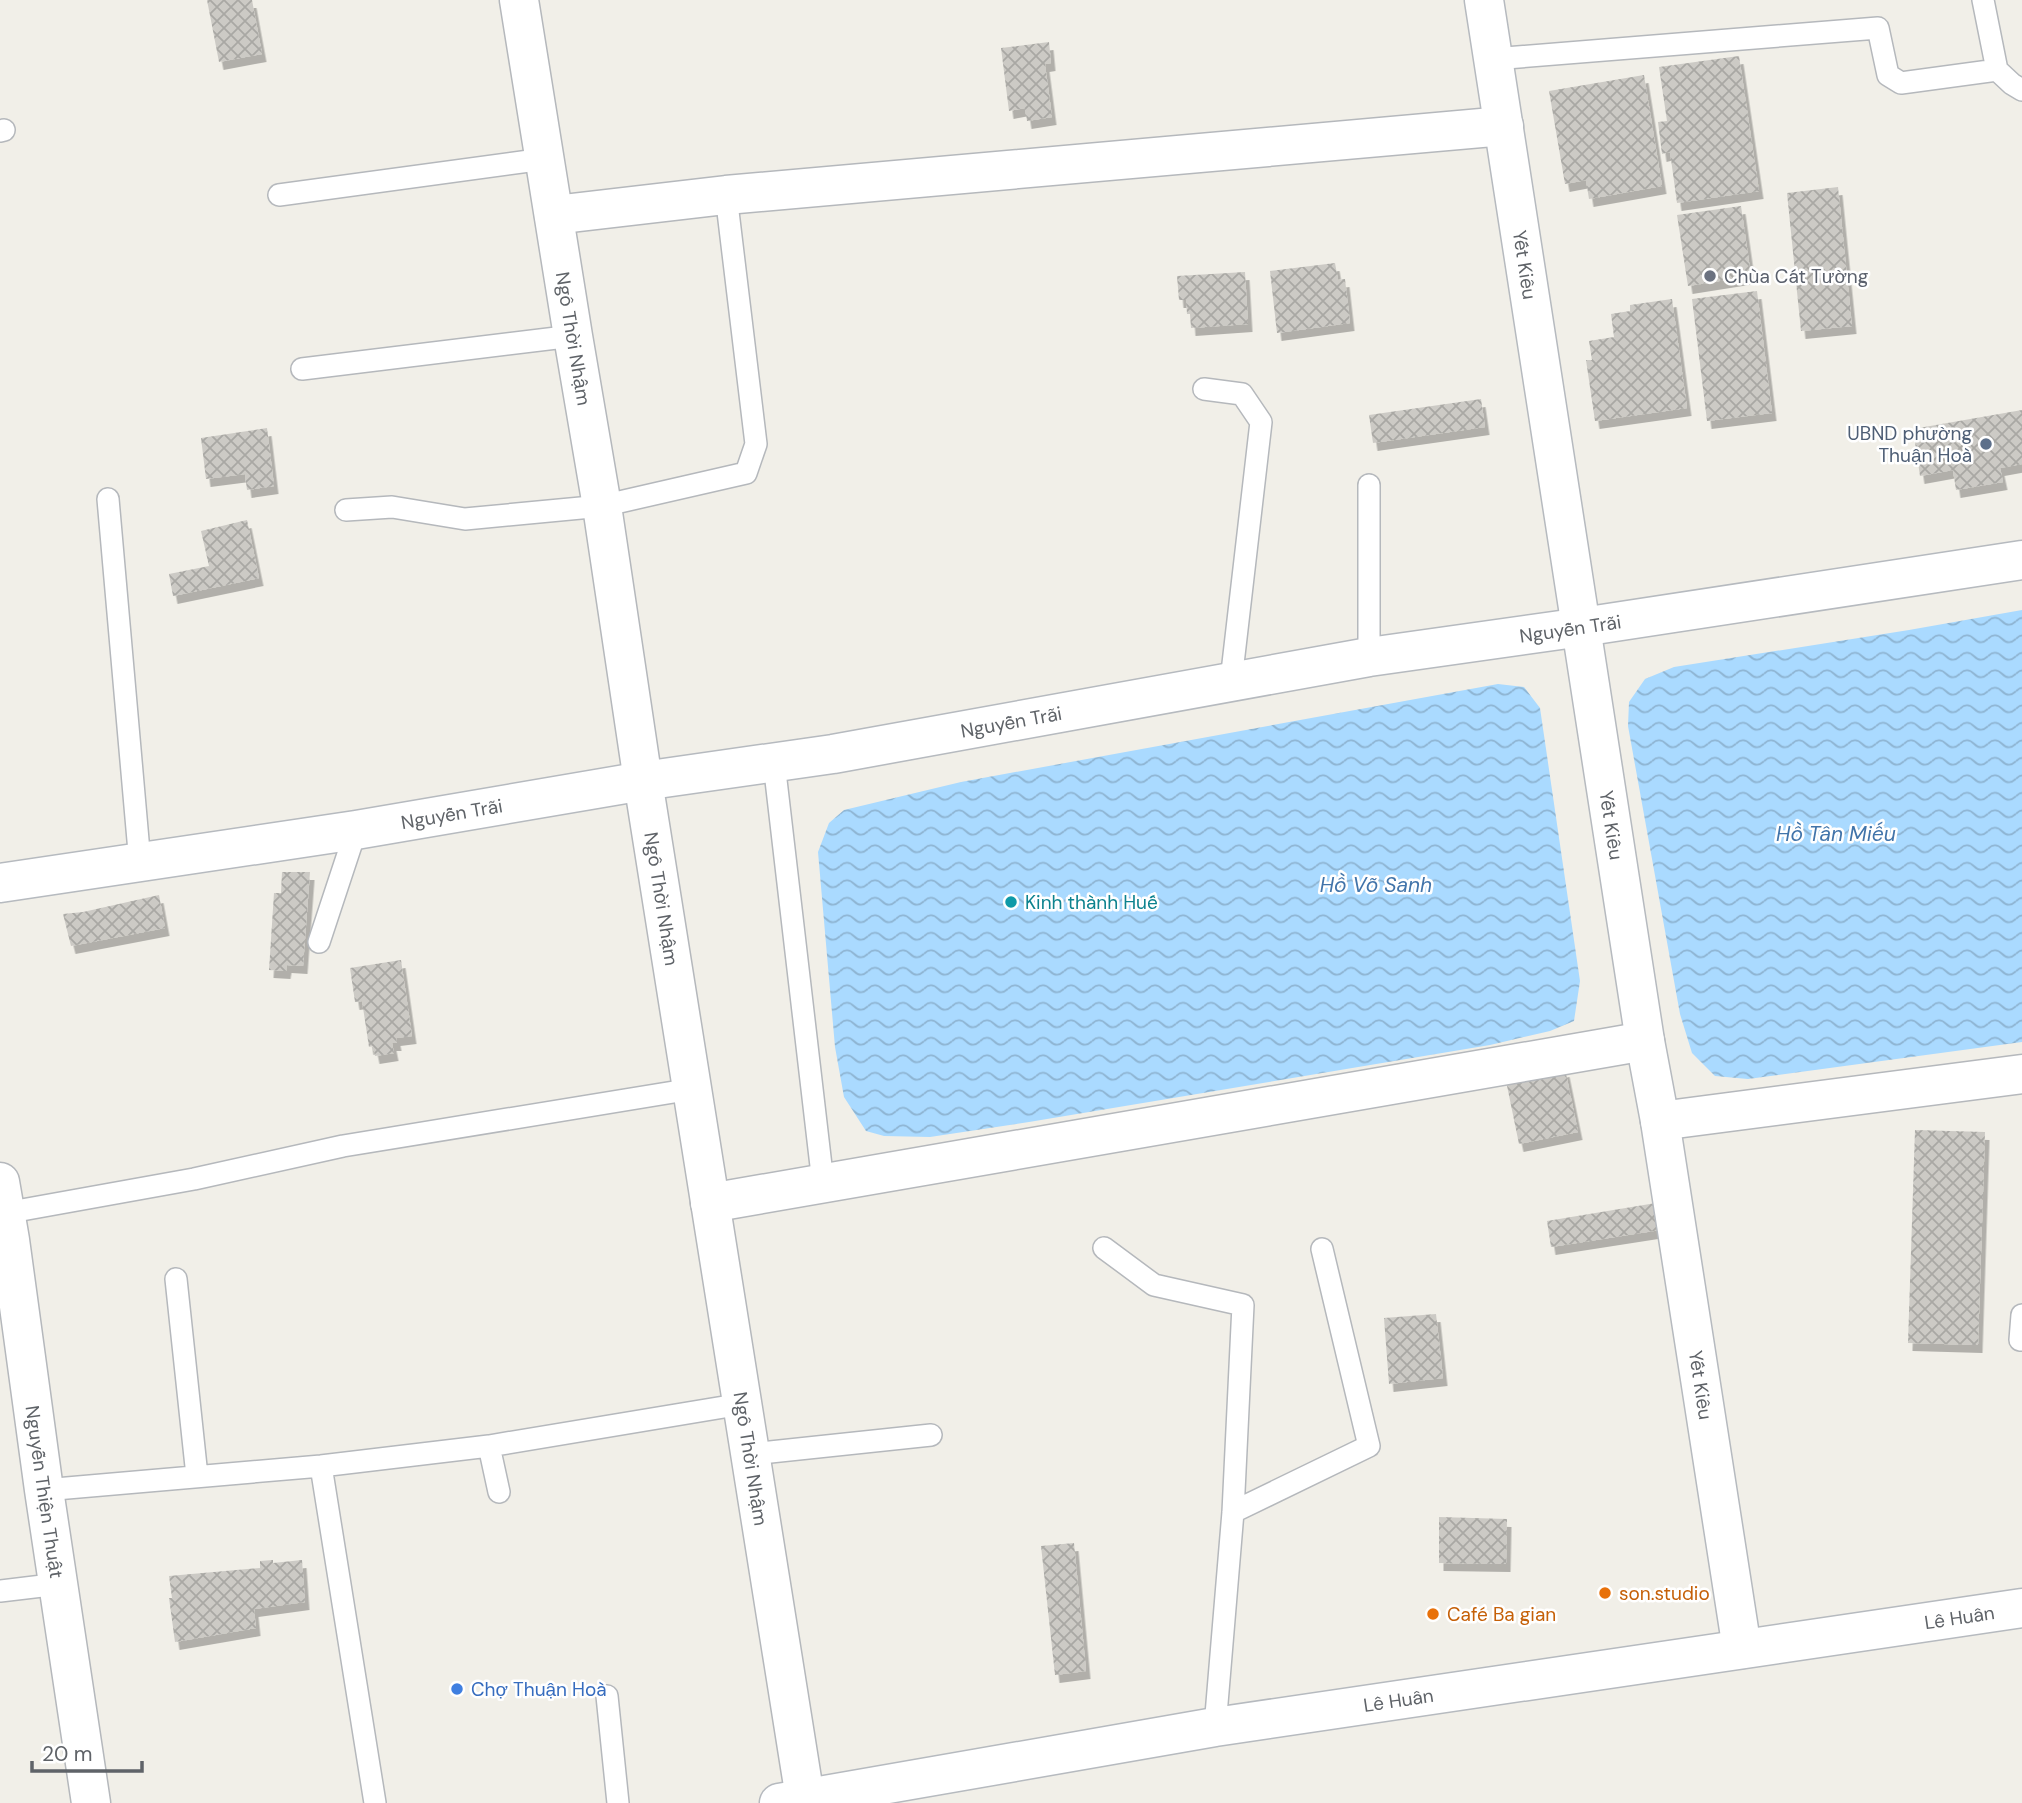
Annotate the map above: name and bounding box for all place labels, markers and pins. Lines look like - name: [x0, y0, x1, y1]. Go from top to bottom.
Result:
- place label: Chùa Cát Tường: [1724, 264, 1869, 289]
- marker: Chùa Cát Tường: [1702, 268, 1718, 284]
- place label: UBND phường Thuận Hoà: [1847, 421, 1972, 468]
- marker: UBND phường Thuận Hoà: [1978, 436, 1994, 452]
- place label: Kinh thành Huế: [1025, 890, 1158, 915]
- marker: Kinh thành Huế: [1003, 894, 1019, 910]
- place label: son.studio: [1619, 1581, 1710, 1606]
- marker: son.studio: [1597, 1585, 1613, 1601]
- place label: Café Ba gian: [1447, 1602, 1556, 1627]
- marker: Café Ba gian: [1425, 1606, 1441, 1622]
- place label: Chợ Thuận Hoà: [471, 1677, 607, 1702]
- marker: Chợ Thuận Hoà: [449, 1681, 465, 1697]

